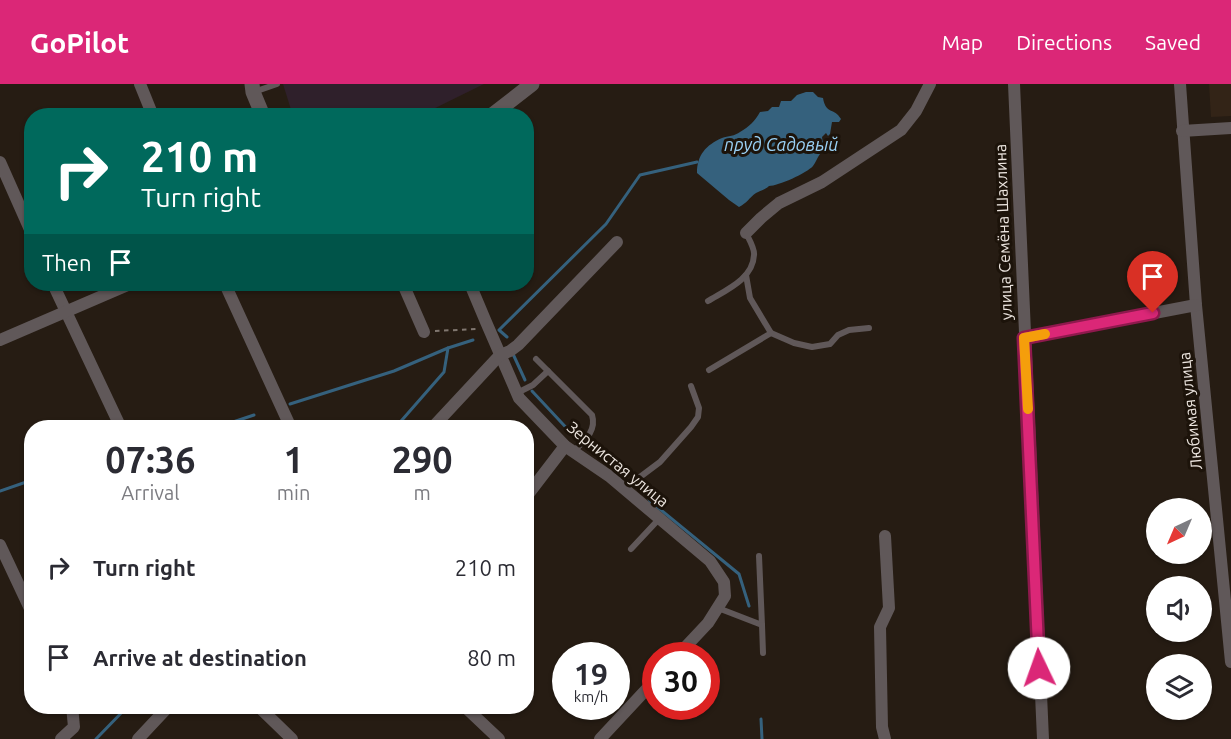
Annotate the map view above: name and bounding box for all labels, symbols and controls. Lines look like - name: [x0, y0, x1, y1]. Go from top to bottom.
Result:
- text: GoPilot: [30, 27, 129, 58]
- text: Map: [942, 30, 983, 54]
- text: Directions: [1016, 30, 1112, 54]
- text: Saved: [1145, 30, 1201, 54]
- icon: right: [42, 132, 120, 210]
- text: 210 m: [141, 133, 258, 180]
- water label: пруд Садовый: [724, 134, 838, 154]
- street label: улица Семёна Шахлина: [991, 144, 1015, 320]
- text: Turn right: [141, 182, 261, 212]
- icon: arrive: [104, 246, 137, 279]
- text: Then: [42, 250, 92, 275]
- pin: [1127, 251, 1178, 313]
- icon: arrive: [1136, 260, 1169, 293]
- street label: Любимая улица: [1175, 351, 1205, 471]
- street label: Зернистая улица: [564, 418, 672, 510]
- text: 07:36: [105, 439, 195, 480]
- text: 1: [283, 439, 304, 480]
- text: 290: [392, 439, 453, 480]
- text: Arrival: [121, 481, 180, 504]
- text: min: [277, 481, 310, 504]
- text: m: [414, 481, 431, 504]
- north arrow: [1146, 498, 1212, 564]
- map controls: [1146, 498, 1212, 720]
- icon: right: [42, 551, 75, 584]
- text: Turn right: [93, 555, 195, 580]
- text: 210 m: [455, 555, 516, 580]
- button: sound: [1146, 576, 1212, 642]
- position arrow: [1007, 636, 1071, 700]
- icon: arrive: [42, 641, 75, 674]
- speed limit sign: 30: [642, 642, 720, 720]
- text: Arrive at destination: [93, 645, 307, 670]
- text: 80 m: [467, 645, 516, 670]
- button: layers: [1146, 654, 1212, 720]
- text: 19: [574, 657, 608, 691]
- text: km/h: [574, 688, 608, 705]

